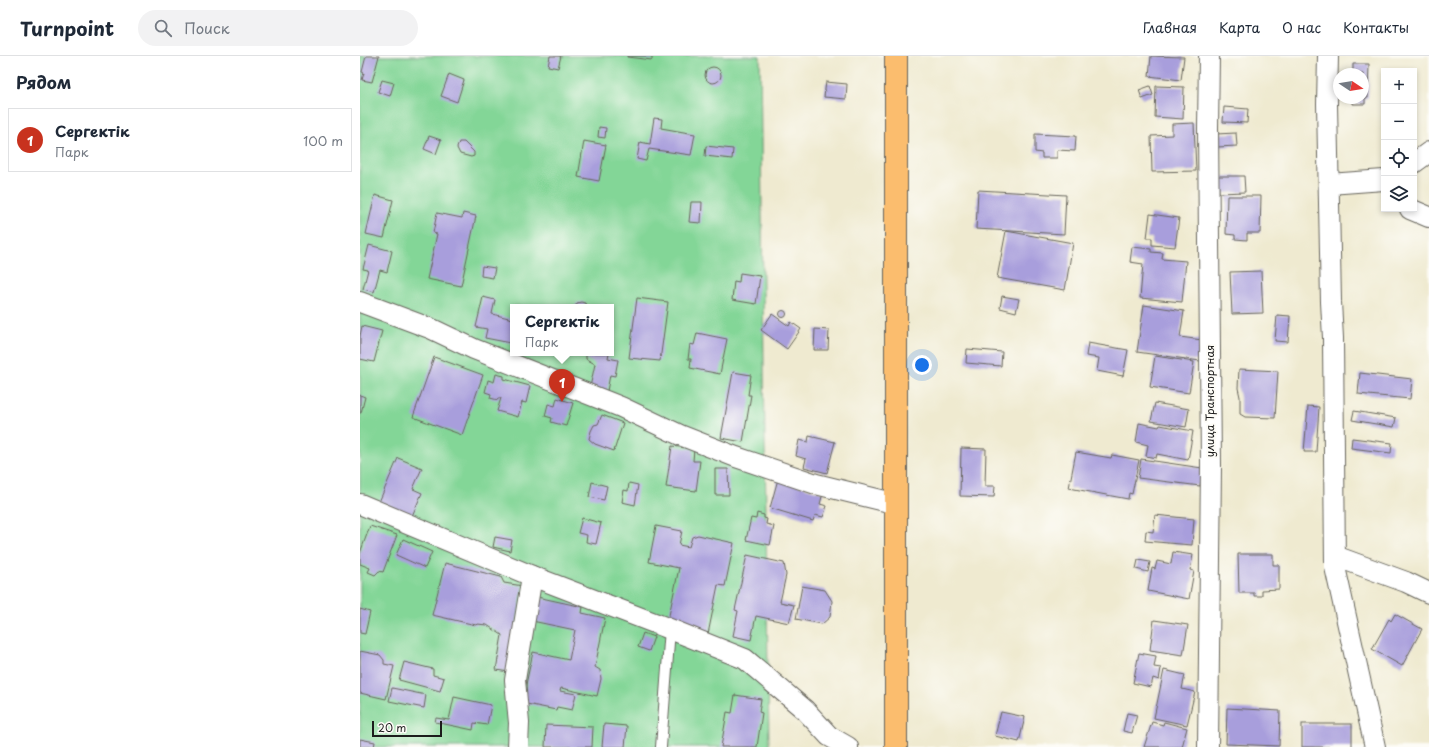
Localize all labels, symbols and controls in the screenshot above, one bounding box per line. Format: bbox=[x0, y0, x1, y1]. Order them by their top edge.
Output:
search box bbox=[138, 10, 418, 46]
text: Turnpoint bbox=[20, 14, 114, 42]
text: Поиск bbox=[184, 16, 230, 39]
icon: search bbox=[152, 17, 174, 39]
text: Главная bbox=[1143, 17, 1197, 38]
text: Карта bbox=[1219, 17, 1260, 38]
text: О нас bbox=[1282, 17, 1321, 38]
text: Контакты bbox=[1343, 17, 1409, 38]
north arrow bbox=[1333, 68, 1369, 104]
map controls bbox=[1381, 68, 1417, 212]
button: + bbox=[1381, 68, 1417, 104]
text: Рядом bbox=[16, 69, 71, 95]
button: − bbox=[1381, 104, 1417, 140]
text: Сергектік bbox=[55, 119, 130, 142]
text: 1 bbox=[27, 131, 33, 150]
text: 100 m bbox=[303, 131, 343, 150]
button: locate bbox=[1381, 140, 1417, 176]
text: Парк bbox=[55, 142, 89, 161]
button: layers bbox=[1381, 176, 1417, 212]
popup bbox=[510, 304, 614, 356]
text: Сергектік bbox=[525, 309, 599, 332]
text: Парк bbox=[525, 332, 558, 351]
street label: улица Транспортная bbox=[1201, 345, 1218, 457]
your location bbox=[912, 355, 932, 375]
pin: 1 bbox=[549, 369, 575, 402]
scale bar bbox=[372, 719, 442, 738]
text: 20 m bbox=[378, 719, 406, 736]

